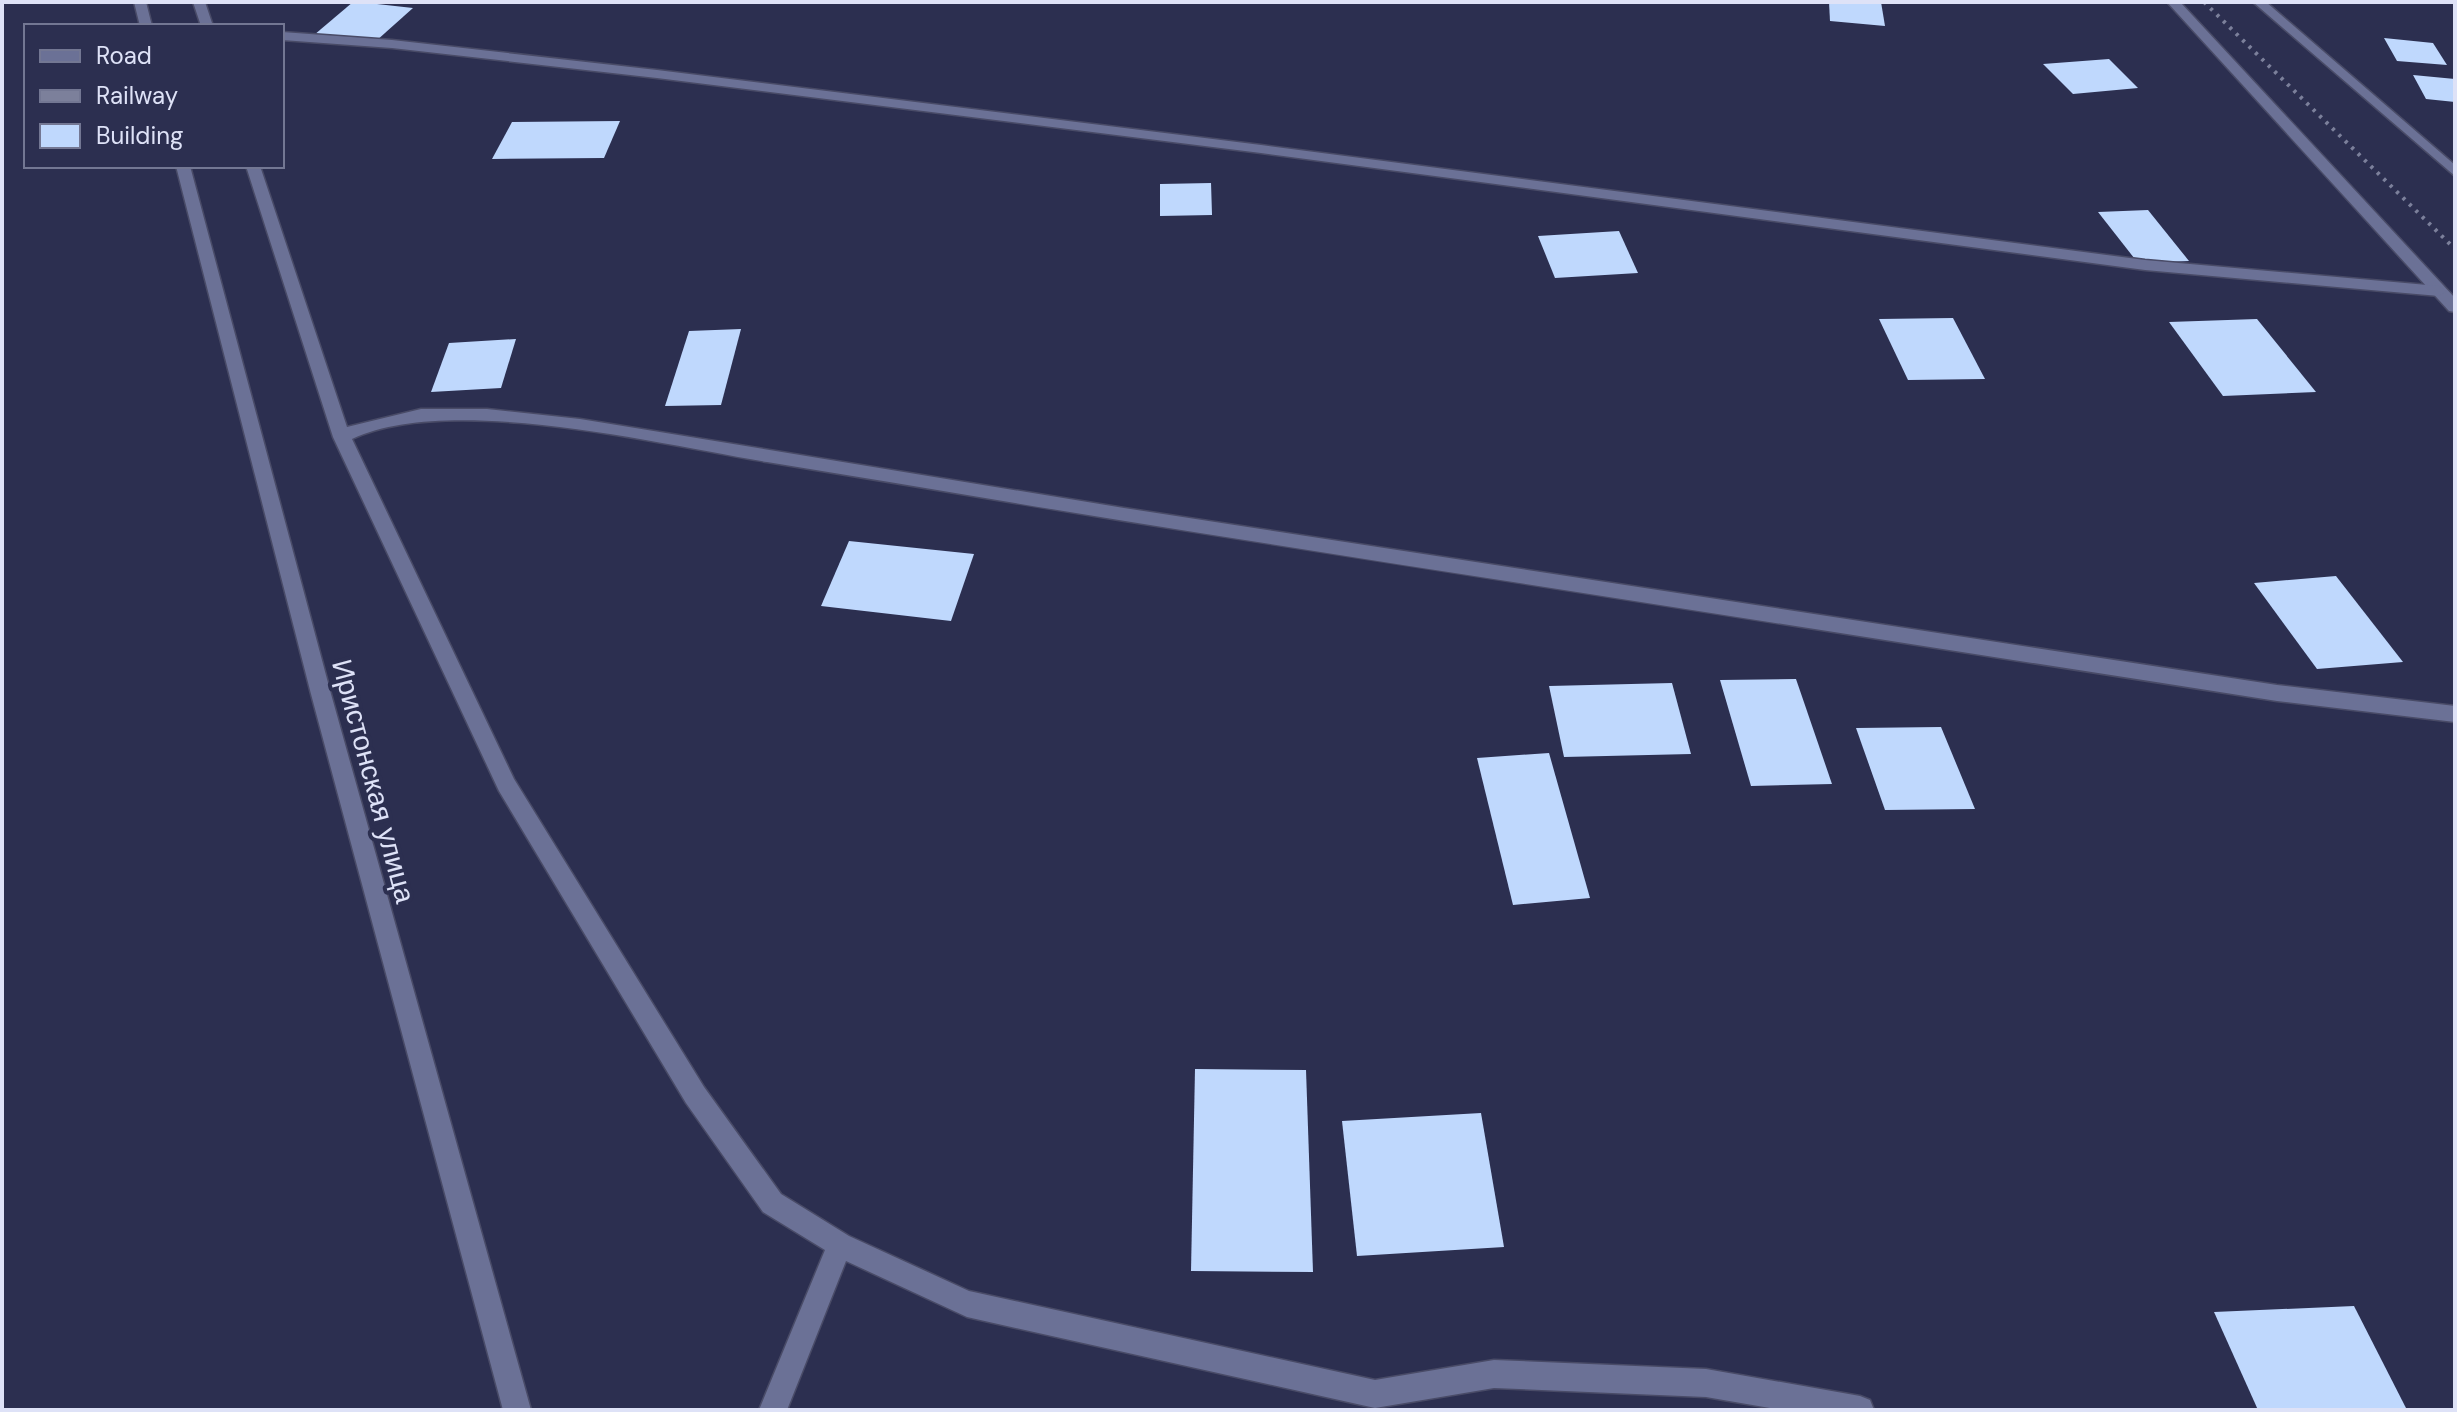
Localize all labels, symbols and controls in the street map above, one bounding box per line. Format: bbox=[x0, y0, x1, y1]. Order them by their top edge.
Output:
legend bbox=[24, 24, 284, 168]
text: Road bbox=[96, 40, 152, 71]
text: Railway bbox=[96, 80, 178, 111]
text: Building bbox=[96, 120, 183, 151]
street label: Иристонская улица bbox=[323, 655, 424, 908]

